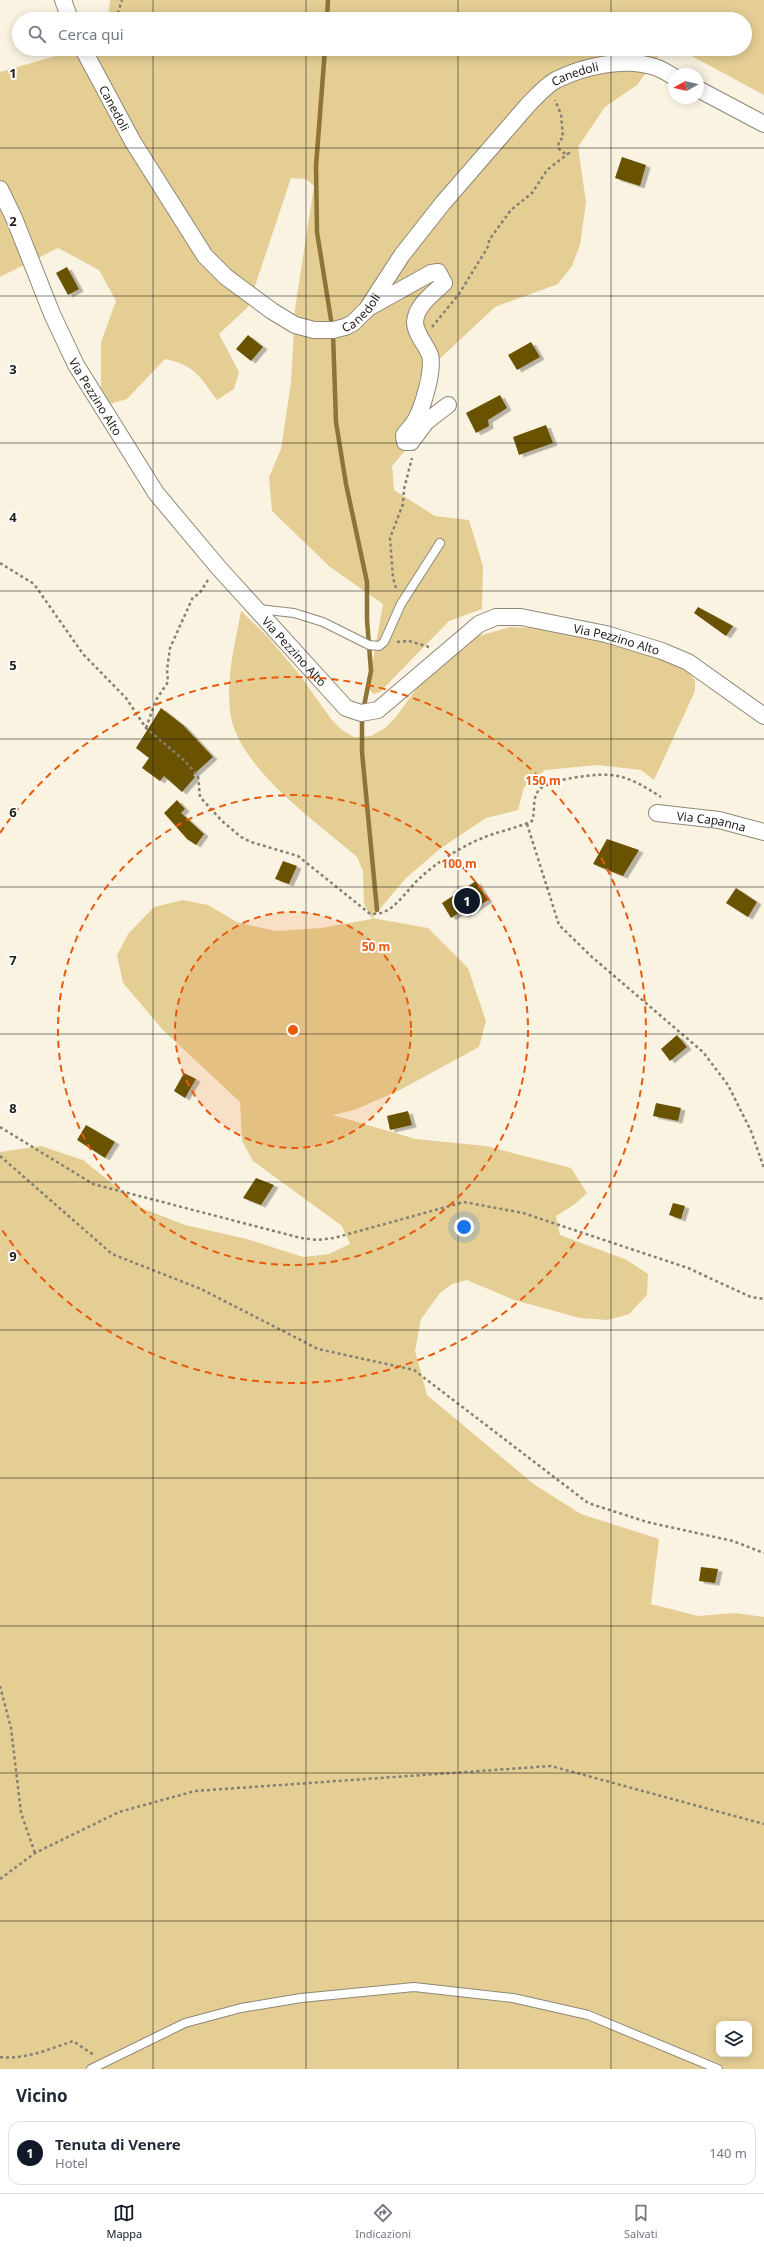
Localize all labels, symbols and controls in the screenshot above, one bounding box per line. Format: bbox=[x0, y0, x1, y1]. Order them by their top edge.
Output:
search box bbox=[12, 12, 752, 56]
icon: search bbox=[26, 23, 48, 45]
text: Cerca qui bbox=[58, 24, 124, 44]
street label: Canedoli bbox=[548, 57, 600, 90]
text: 1 bbox=[9, 64, 17, 82]
north arrow bbox=[668, 68, 704, 104]
street label: Canedoli bbox=[96, 82, 134, 134]
text: 2 bbox=[9, 212, 17, 230]
street label: Canedoli bbox=[339, 290, 384, 336]
street label: Via Pezzino Alto bbox=[65, 355, 126, 439]
text: 3 bbox=[9, 360, 17, 378]
text: 4 bbox=[9, 508, 17, 526]
street label: Via Pezzino Alto bbox=[258, 613, 331, 690]
street label: Via Pezzino Alto bbox=[572, 619, 662, 658]
text: 5 bbox=[9, 656, 17, 674]
text: 150 m bbox=[525, 772, 561, 789]
text: 6 bbox=[9, 803, 17, 821]
street label: Via Capanna bbox=[676, 807, 748, 835]
text: 100 m bbox=[441, 855, 477, 872]
pin: 1 bbox=[454, 886, 480, 916]
text: 50 m bbox=[362, 938, 390, 955]
text: 7 bbox=[9, 951, 17, 969]
centre of rings bbox=[286, 1023, 300, 1037]
text: 8 bbox=[9, 1099, 17, 1117]
your location bbox=[454, 1217, 474, 1237]
text: 9 bbox=[9, 1247, 17, 1265]
map controls bbox=[716, 2021, 752, 2057]
button: layers bbox=[716, 2021, 752, 2057]
text: Vicino bbox=[16, 2084, 68, 2107]
text: Tenuta di Venere bbox=[55, 2134, 181, 2154]
text: 1 bbox=[26, 2144, 34, 2162]
text: 140 m bbox=[709, 2144, 747, 2162]
text: Hotel bbox=[55, 2154, 88, 2172]
tab: Mappa bbox=[106, 2202, 142, 2241]
tab: Indicazioni bbox=[355, 2202, 411, 2241]
tab: Salvati bbox=[624, 2202, 658, 2241]

